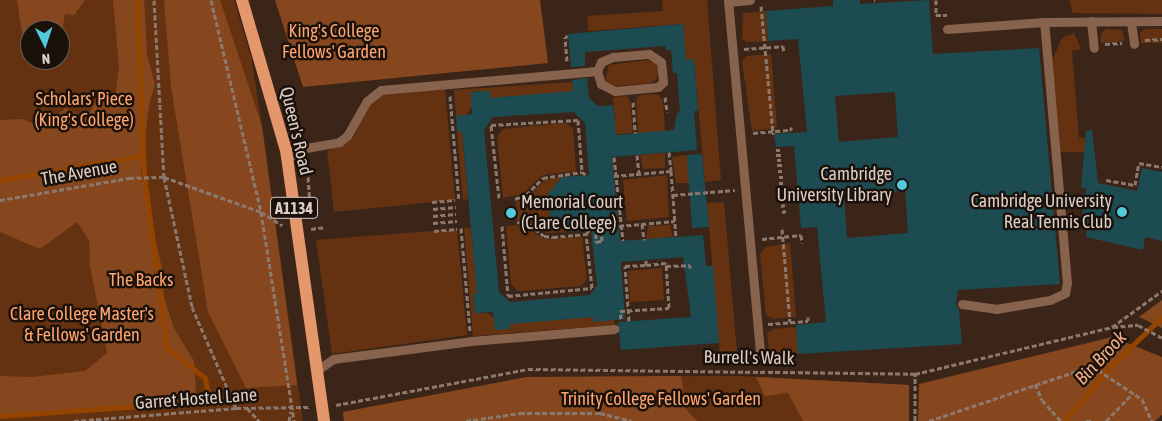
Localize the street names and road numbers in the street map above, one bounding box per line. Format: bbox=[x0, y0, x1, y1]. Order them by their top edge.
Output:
street label: Queen's Road bbox=[275, 85, 317, 177]
street label: The Avenue bbox=[39, 156, 119, 190]
road number: A1134 bbox=[269, 194, 319, 222]
street label: Burrell's Walk bbox=[703, 346, 795, 370]
street label: Garret Hostel Lane bbox=[134, 384, 258, 414]

